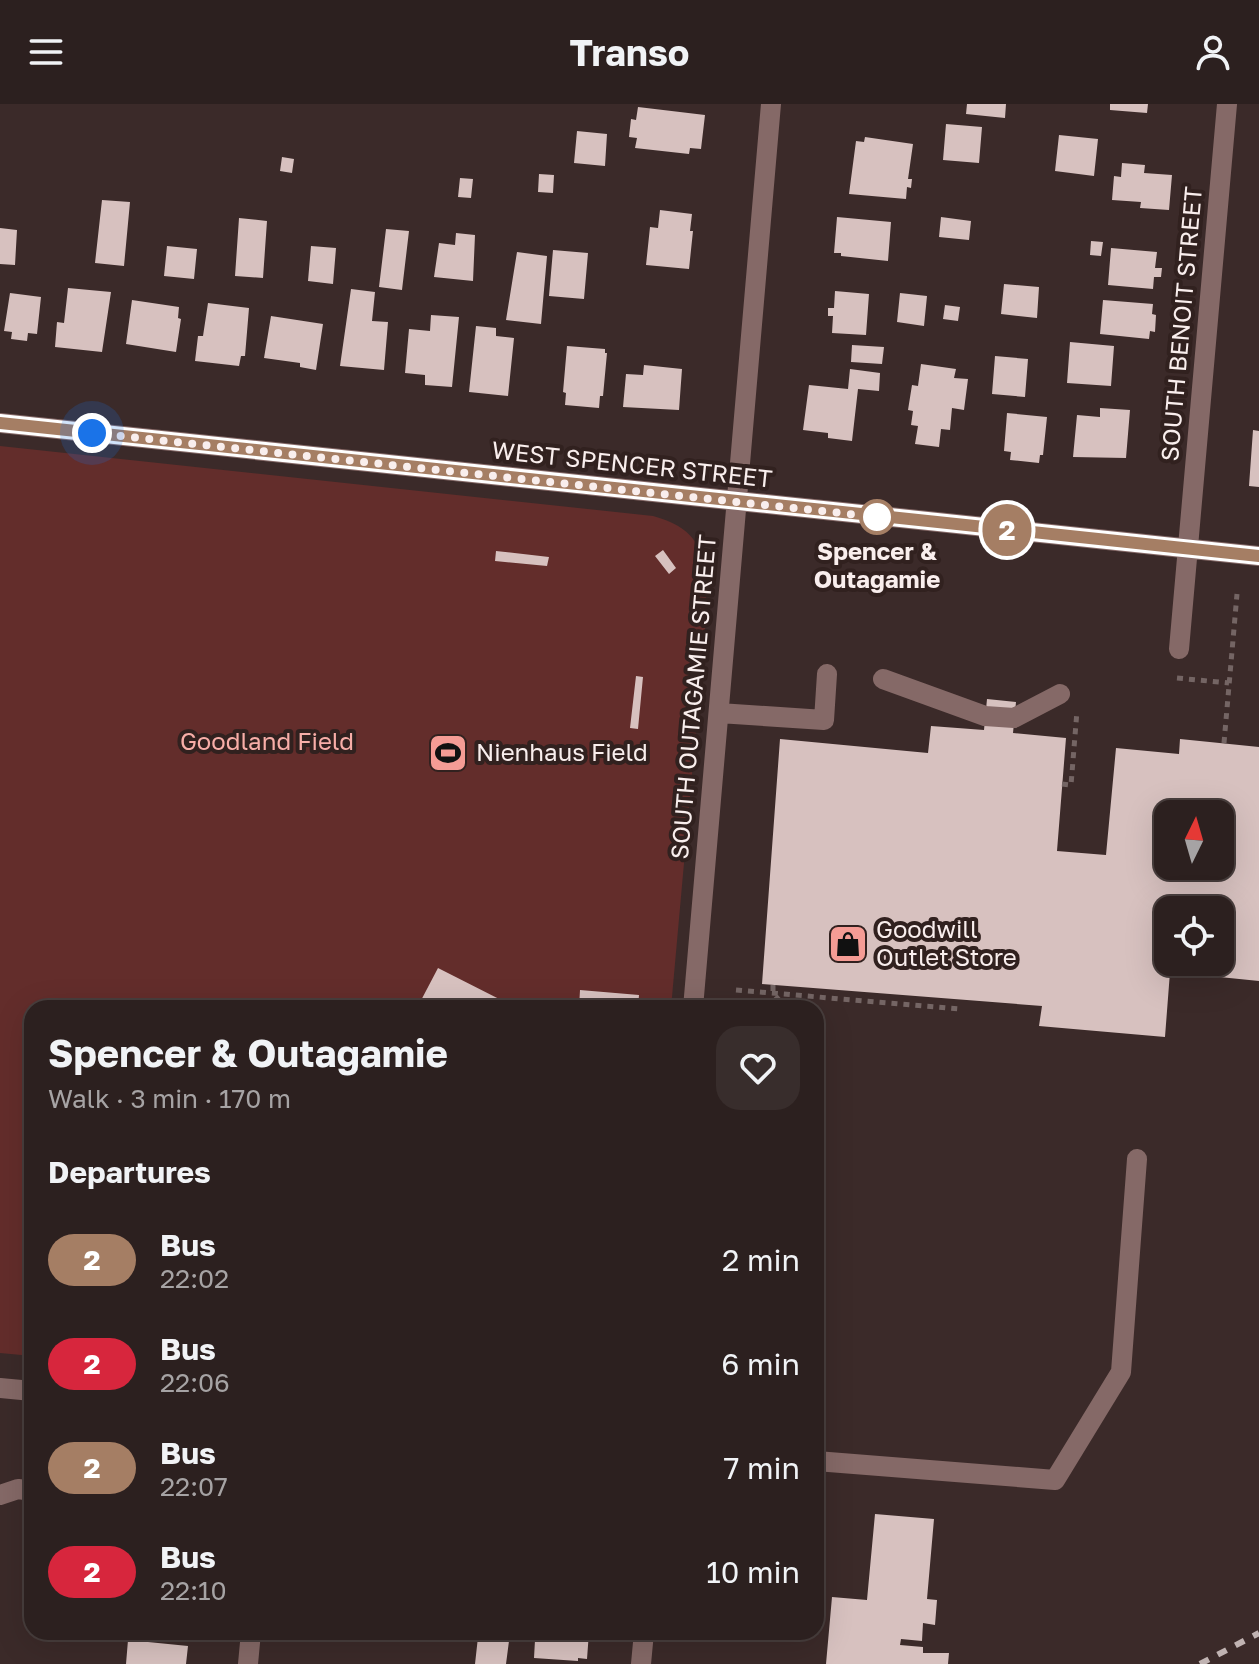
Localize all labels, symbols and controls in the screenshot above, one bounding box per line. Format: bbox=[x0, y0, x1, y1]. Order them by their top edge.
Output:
icon: menu bbox=[24, 30, 68, 74]
icon: person bbox=[1191, 30, 1235, 74]
text: Transo bbox=[570, 31, 689, 74]
street label: SOUTH BENOIT STREET bbox=[1154, 185, 1207, 462]
your location bbox=[72, 413, 112, 453]
street label: WEST SPENCER STREET bbox=[491, 434, 774, 493]
marker: Spencer & Outagamie bbox=[860, 500, 894, 534]
line badge: 2 bbox=[981, 504, 1033, 556]
text: 2 bbox=[998, 513, 1016, 546]
street label: SOUTH OUTAGAMIE STREET bbox=[664, 533, 721, 860]
place label: Spencer & Outagamie bbox=[814, 536, 940, 593]
park label: Goodland Field bbox=[180, 726, 354, 755]
sports icon: Nienhaus Field bbox=[427, 732, 469, 774]
place label: Nienhaus Field bbox=[476, 737, 648, 766]
north arrow bbox=[1154, 800, 1234, 880]
map controls bbox=[1154, 800, 1234, 976]
button: locate bbox=[1154, 896, 1234, 976]
place label: Goodwill Outlet Store bbox=[876, 914, 1017, 971]
shop icon: Goodwill Outlet Store bbox=[827, 923, 869, 965]
button: heart bbox=[716, 1026, 800, 1110]
text: Spencer & Outagamie bbox=[48, 1030, 448, 1075]
text: Walk · 3 min · 170 m bbox=[48, 1083, 291, 1114]
text: Departures bbox=[48, 1154, 211, 1190]
text: Bus bbox=[160, 1227, 216, 1263]
text: 2 min bbox=[722, 1242, 800, 1278]
text: 2 bbox=[83, 1243, 101, 1276]
text: 22:02 bbox=[160, 1263, 229, 1294]
text: Bus bbox=[160, 1331, 216, 1367]
text: 6 min bbox=[721, 1346, 800, 1382]
text: 2 bbox=[83, 1347, 101, 1380]
text: 22:06 bbox=[160, 1367, 230, 1398]
text: Bus bbox=[160, 1435, 216, 1471]
text: 7 min bbox=[724, 1450, 800, 1486]
text: 2 bbox=[83, 1451, 101, 1484]
text: 22:07 bbox=[160, 1471, 228, 1502]
text: Bus bbox=[160, 1539, 216, 1575]
text: 10 min bbox=[706, 1554, 800, 1590]
text: 2 bbox=[83, 1555, 101, 1588]
text: 22:10 bbox=[160, 1575, 227, 1606]

